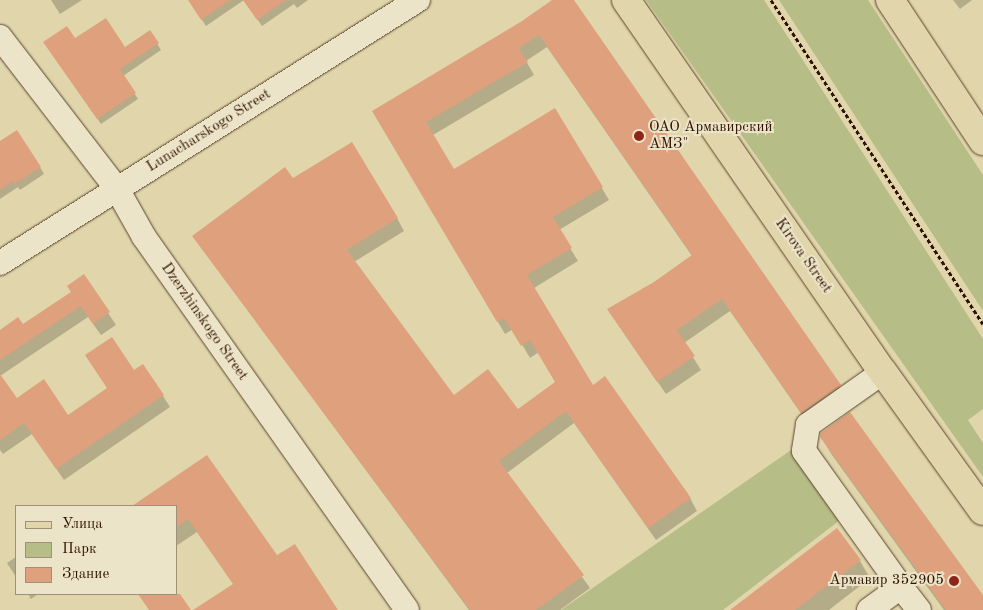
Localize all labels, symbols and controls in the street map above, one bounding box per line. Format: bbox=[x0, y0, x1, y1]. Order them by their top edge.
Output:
street label: Lunacharskogo Street bbox=[144, 85, 274, 177]
place label: ОАО Армавирский АМЗ" bbox=[649, 118, 773, 153]
marker: ОАО Армавирский АМЗ" bbox=[633, 130, 645, 142]
street label: Kirova Street bbox=[771, 215, 835, 297]
street label: Dzerzhinskogo Street bbox=[157, 260, 251, 384]
legend bbox=[15, 505, 178, 595]
text: Улица bbox=[62, 517, 103, 532]
text: Парк bbox=[62, 542, 97, 557]
text: Здание bbox=[62, 567, 109, 582]
place label: Армавир 352905 bbox=[829, 572, 944, 590]
marker: Армавир 352905 bbox=[948, 575, 960, 587]

